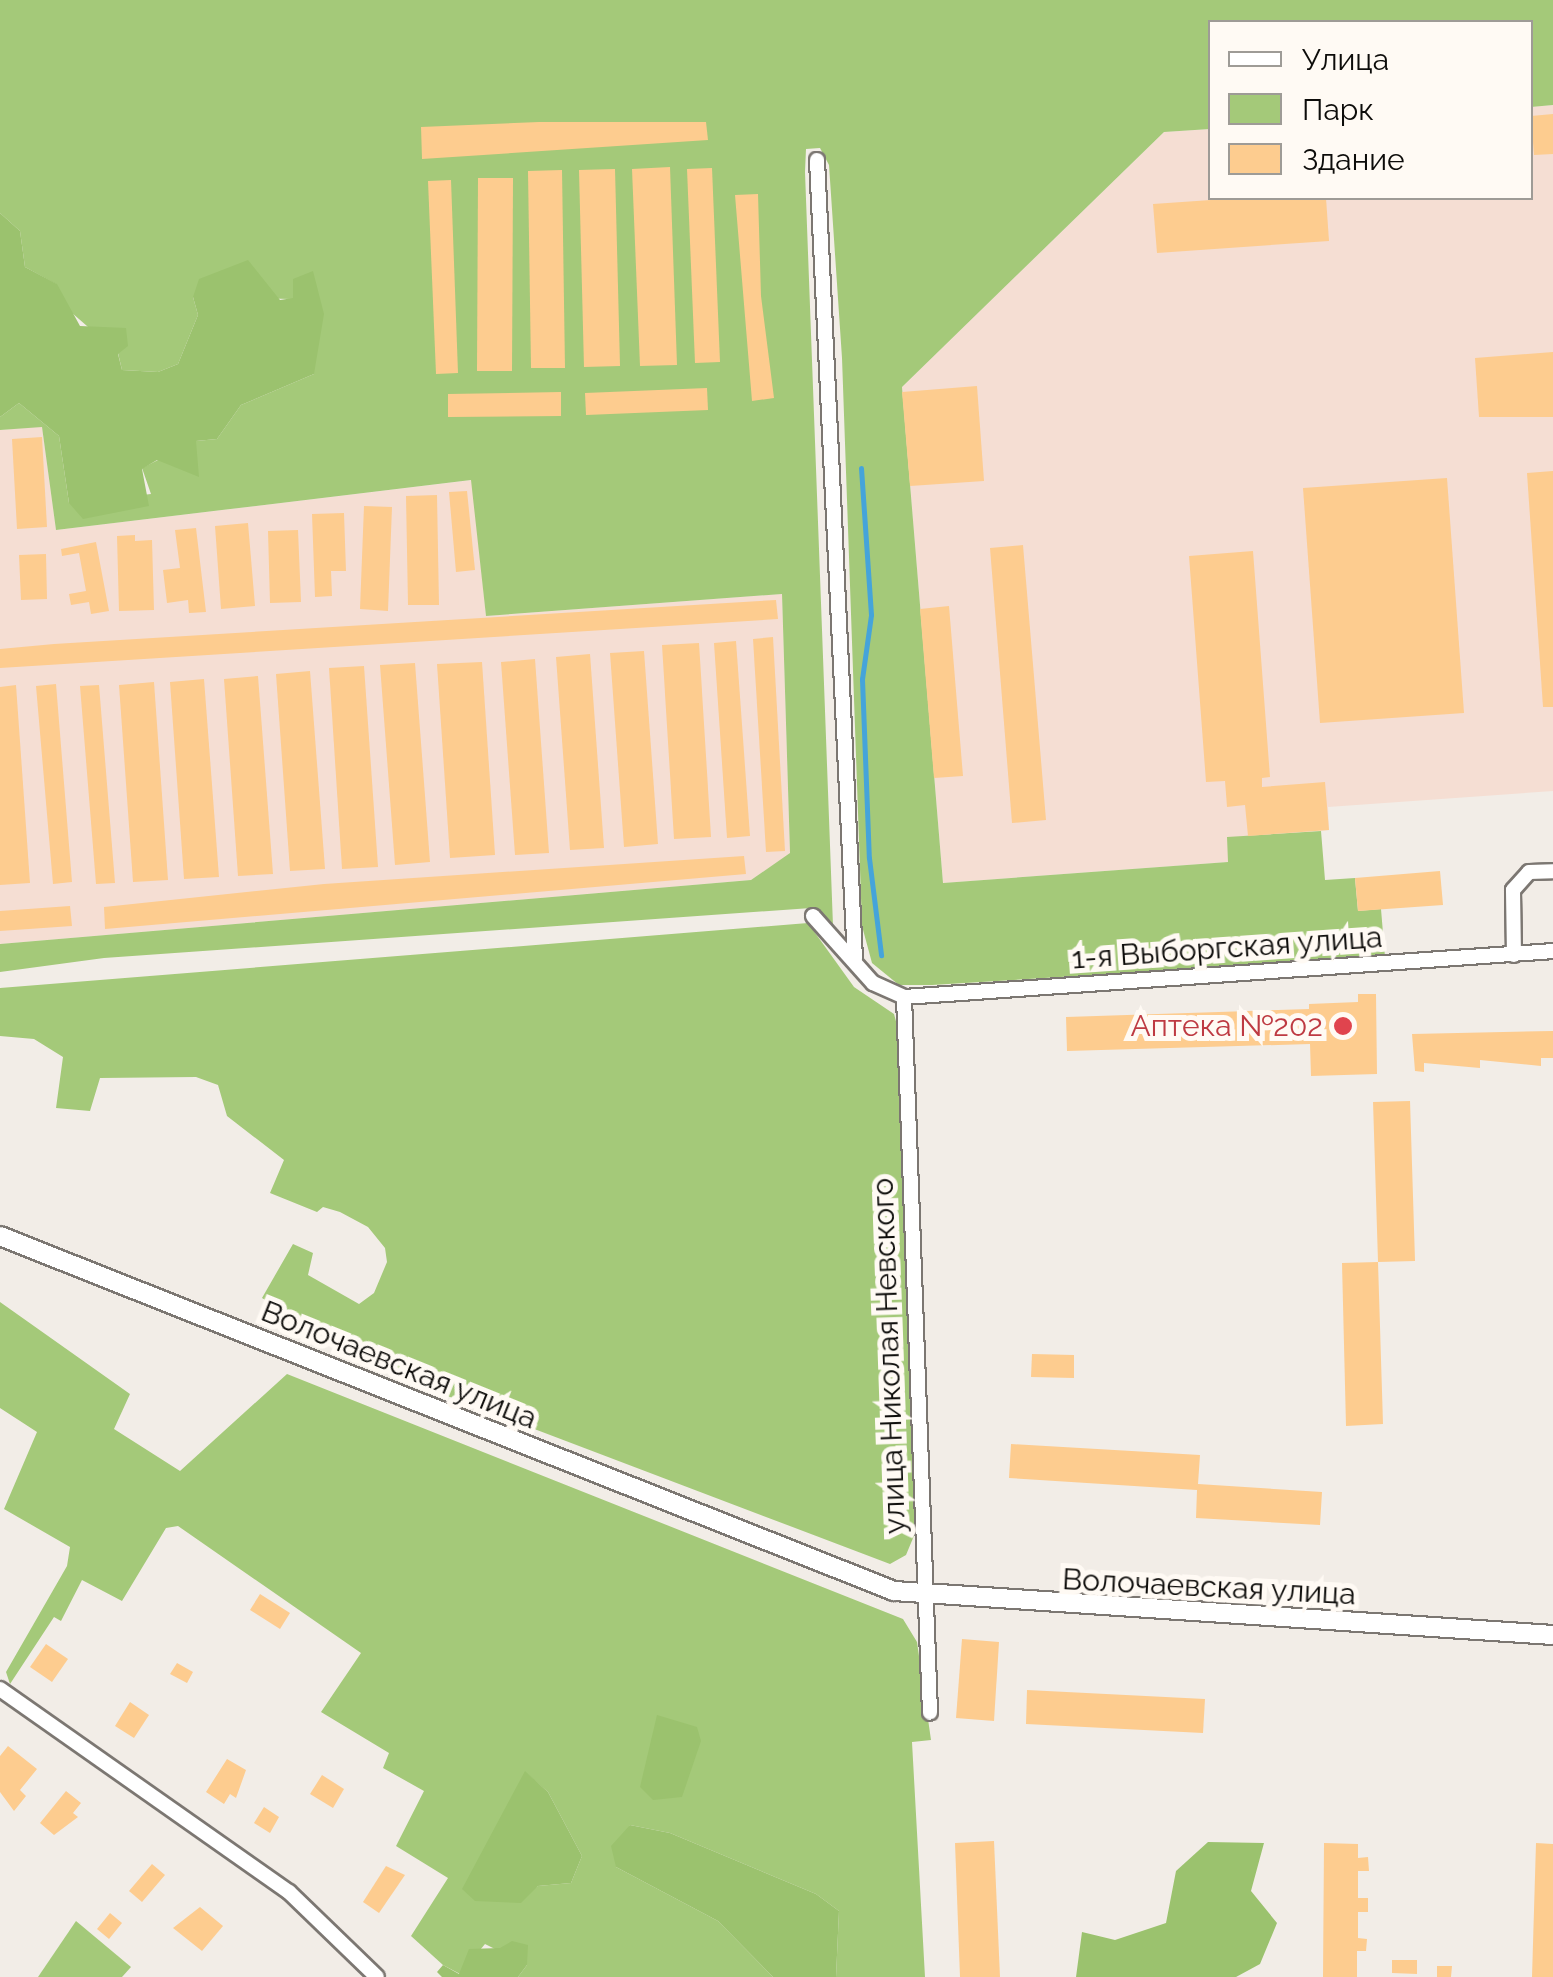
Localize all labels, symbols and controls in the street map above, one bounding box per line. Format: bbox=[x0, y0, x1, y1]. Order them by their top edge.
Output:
legend bbox=[1208, 20, 1533, 200]
text: Улица bbox=[1302, 42, 1389, 77]
text: Парк bbox=[1302, 92, 1374, 127]
text: Здание bbox=[1302, 142, 1405, 177]
street label: 1-я Выборгская улица bbox=[1070, 919, 1384, 977]
place label: Аптека №202 bbox=[1130, 1008, 1323, 1044]
marker: Аптека №202 bbox=[1332, 1015, 1354, 1037]
street label: улица Николая Невского bbox=[865, 1177, 913, 1535]
street label: Волочаевская улица bbox=[256, 1293, 542, 1437]
street label: Волочаевская улица bbox=[1061, 1561, 1357, 1613]

